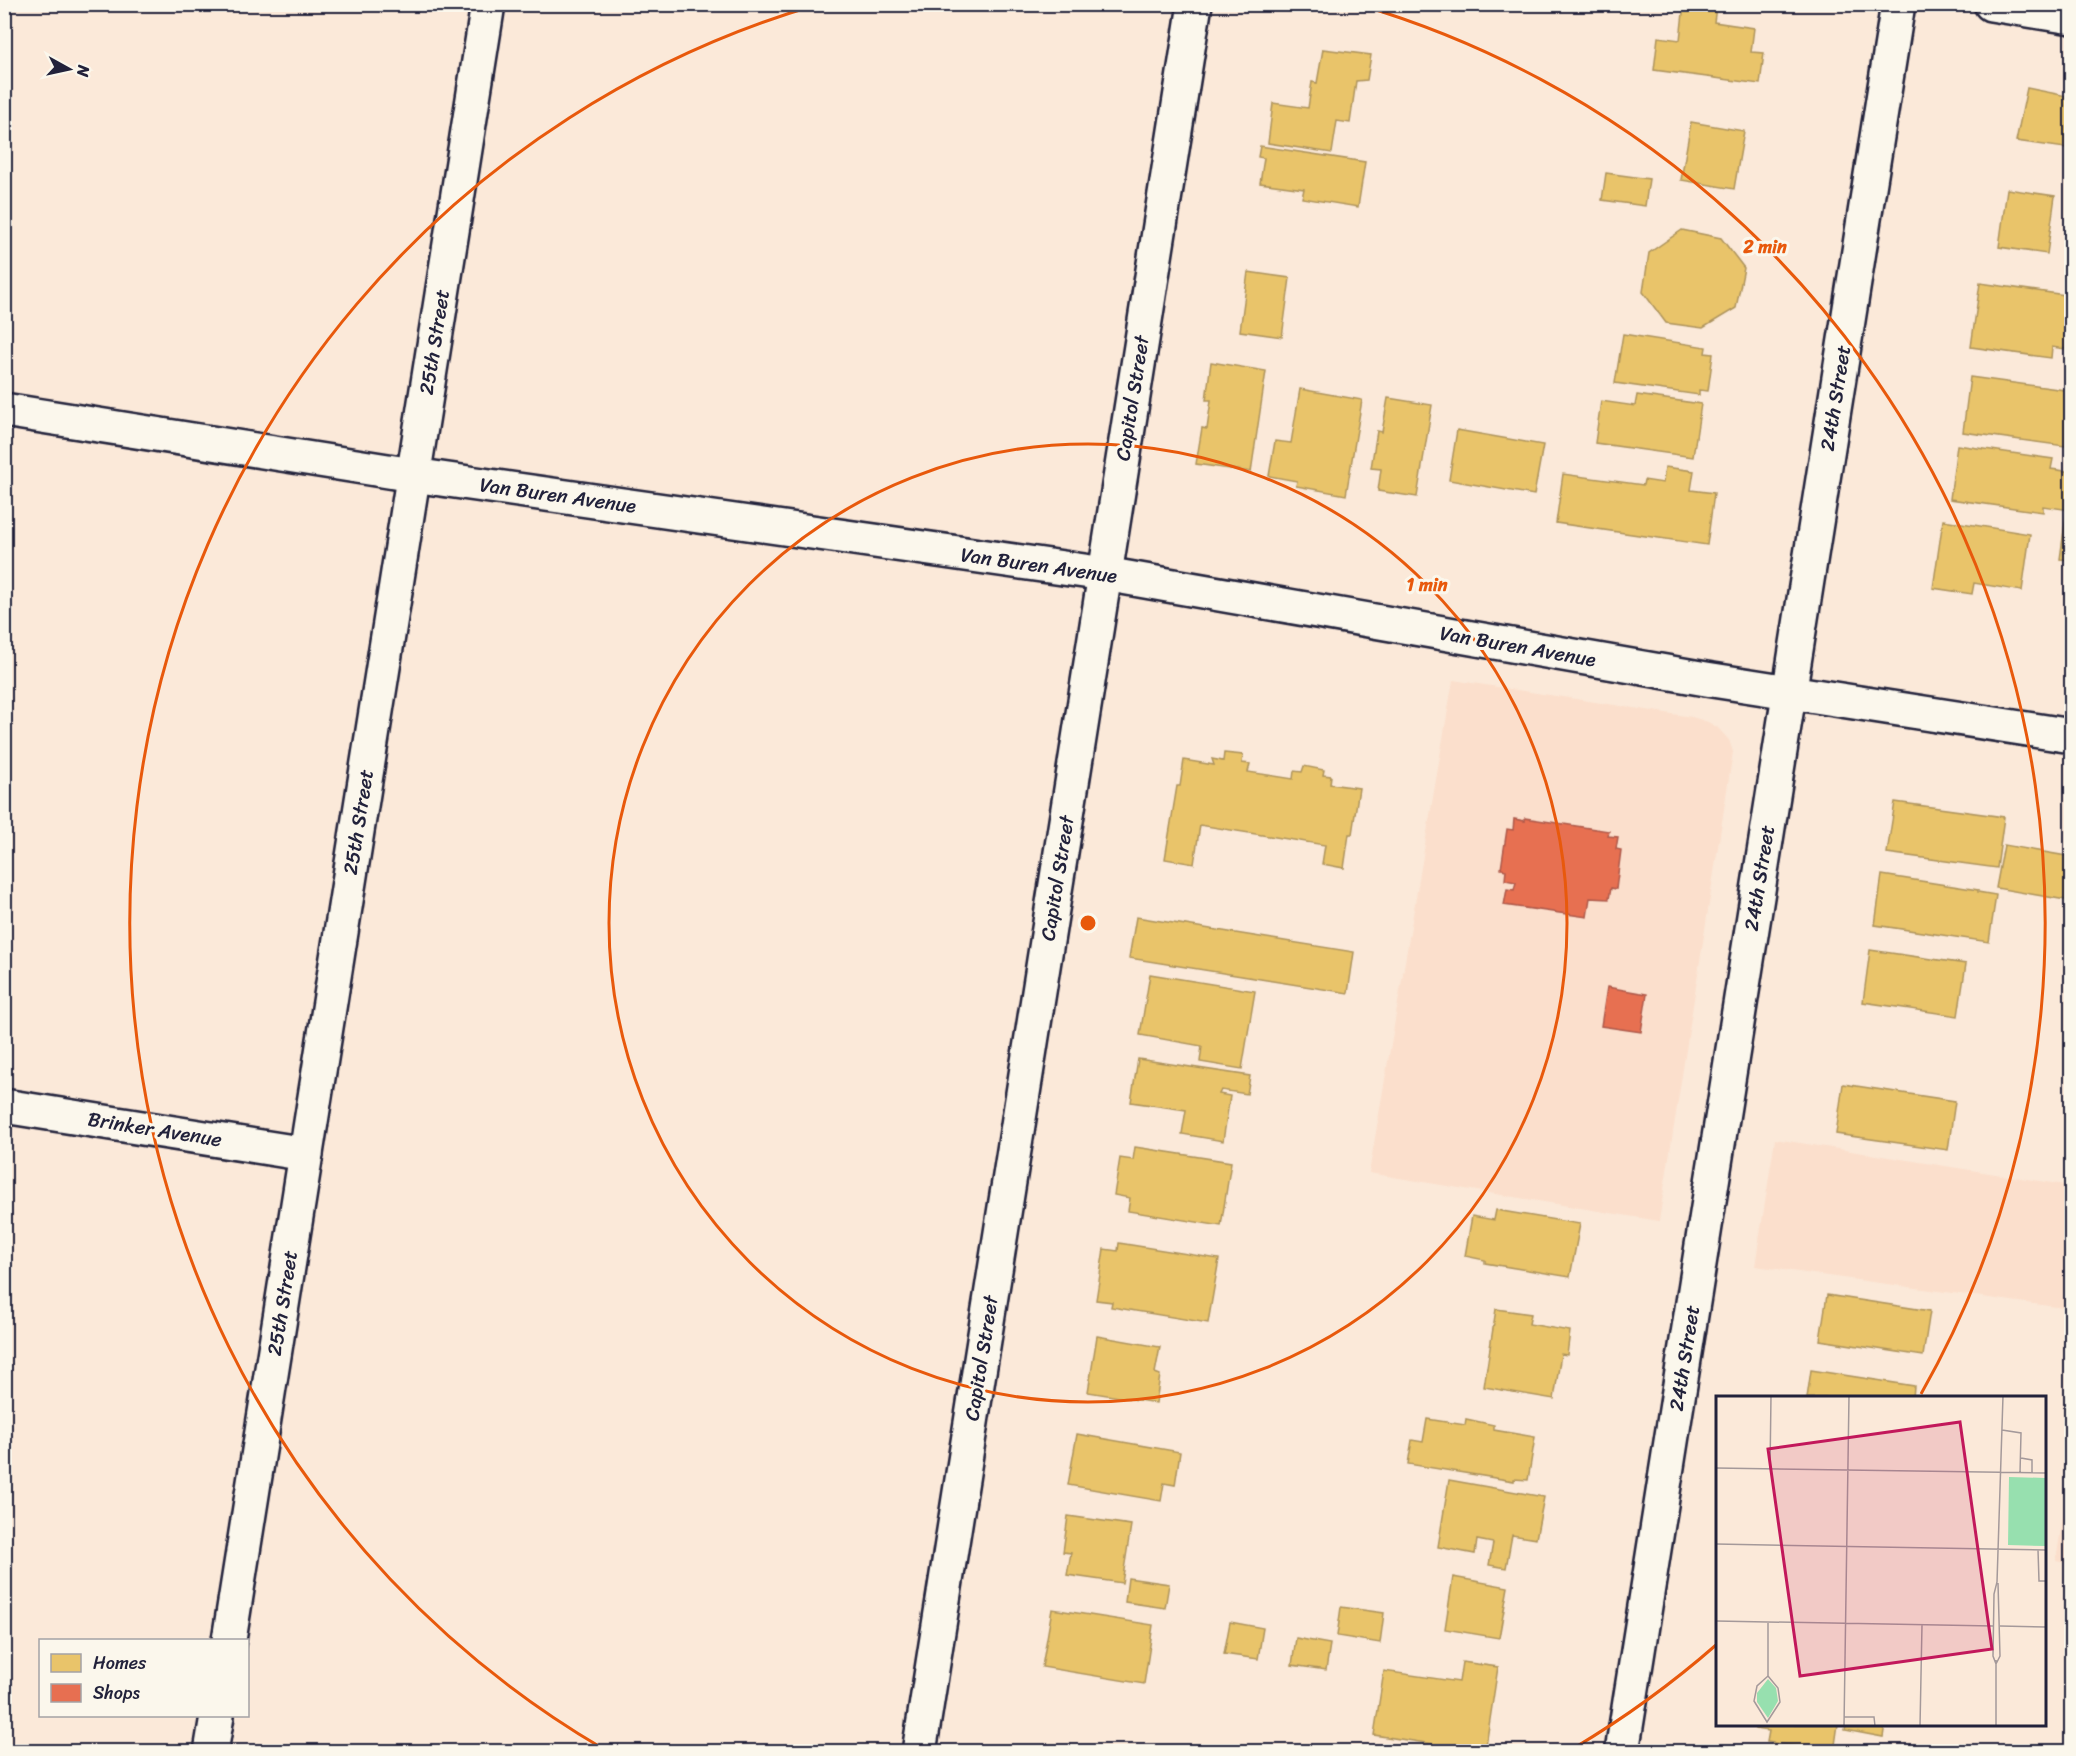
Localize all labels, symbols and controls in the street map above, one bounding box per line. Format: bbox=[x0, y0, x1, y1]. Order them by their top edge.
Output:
north arrow bbox=[39, 39, 99, 99]
text: N bbox=[68, 63, 99, 79]
text: 2 min bbox=[1742, 231, 1787, 263]
street label: 25th Street bbox=[409, 287, 460, 397]
street label: Capitol Street bbox=[1105, 332, 1160, 463]
street label: 24th Street bbox=[1810, 342, 1861, 453]
street label: Van Buren Avenue bbox=[477, 467, 639, 524]
street label: Van Buren Avenue bbox=[958, 537, 1120, 594]
text: 1 min bbox=[1407, 569, 1448, 601]
street label: Van Buren Avenue bbox=[1437, 616, 1599, 677]
street label: 25th Street bbox=[333, 767, 384, 877]
street label: Capitol Street bbox=[1030, 812, 1085, 943]
street label: 24th Street bbox=[1734, 822, 1785, 933]
centre of rings bbox=[1078, 913, 1098, 933]
street label: Brinker Avenue bbox=[85, 1102, 224, 1157]
street label: 25th Street bbox=[257, 1248, 308, 1358]
street label: Capitol Street bbox=[954, 1292, 1009, 1423]
street label: 24th Street bbox=[1659, 1302, 1710, 1413]
inset map bbox=[1716, 1396, 2046, 1726]
legend bbox=[39, 1639, 249, 1717]
text: Homes bbox=[93, 1647, 147, 1679]
text: Shops bbox=[93, 1677, 140, 1709]

